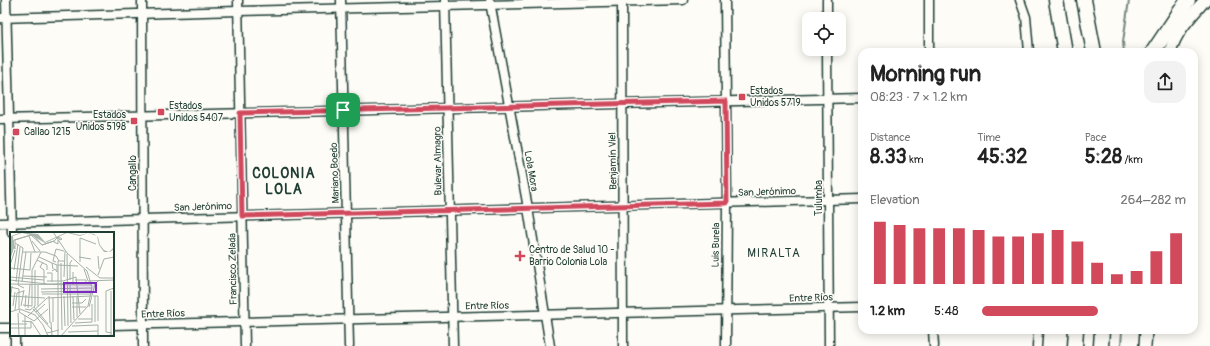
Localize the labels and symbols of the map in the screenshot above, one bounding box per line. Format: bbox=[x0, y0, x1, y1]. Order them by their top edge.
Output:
place label: Estados Unidos 5719 bbox=[750, 85, 801, 109]
marker: Estados Unidos 5719 bbox=[737, 92, 747, 102]
pin bbox=[326, 93, 360, 127]
place label: Estados Unidos 5407 bbox=[169, 100, 224, 124]
marker: Estados Unidos 5407 bbox=[156, 107, 166, 117]
place label: Estados Unidos 5198 bbox=[76, 109, 127, 133]
marker: Estados Unidos 5198 bbox=[129, 116, 139, 126]
place label: Callao 1215 bbox=[24, 126, 71, 138]
street label: Bulevar Almagro bbox=[431, 126, 445, 196]
marker: Callao 1215 bbox=[11, 127, 21, 137]
street label: Benjamín Viel bbox=[606, 132, 620, 190]
street label: Mariano Boedo bbox=[328, 142, 342, 204]
street label: Lola Mora bbox=[522, 150, 541, 193]
street label: Cangallo bbox=[127, 154, 139, 191]
district label: COLONIA LOLA bbox=[252, 165, 316, 198]
street label: Tulumba bbox=[813, 180, 825, 216]
street label: San Jerónimo bbox=[738, 185, 797, 199]
street label: San Jerónimo bbox=[174, 200, 233, 214]
street label: Luis Burela bbox=[710, 222, 722, 268]
inset map bbox=[10, 232, 114, 336]
street label: Francisco Zelada bbox=[226, 233, 240, 305]
place label: Centro de Salud 10 - Barrio Colonia Lola bbox=[529, 244, 615, 268]
district label: MIRALTA bbox=[747, 246, 801, 261]
marker: Centro de Salud 10 - Barrio Colonia Lola bbox=[514, 250, 526, 262]
street label: Entre Ríos bbox=[789, 291, 834, 305]
street label: Entre Ríos bbox=[465, 300, 509, 312]
street label: Entre Ríos bbox=[141, 307, 186, 321]

